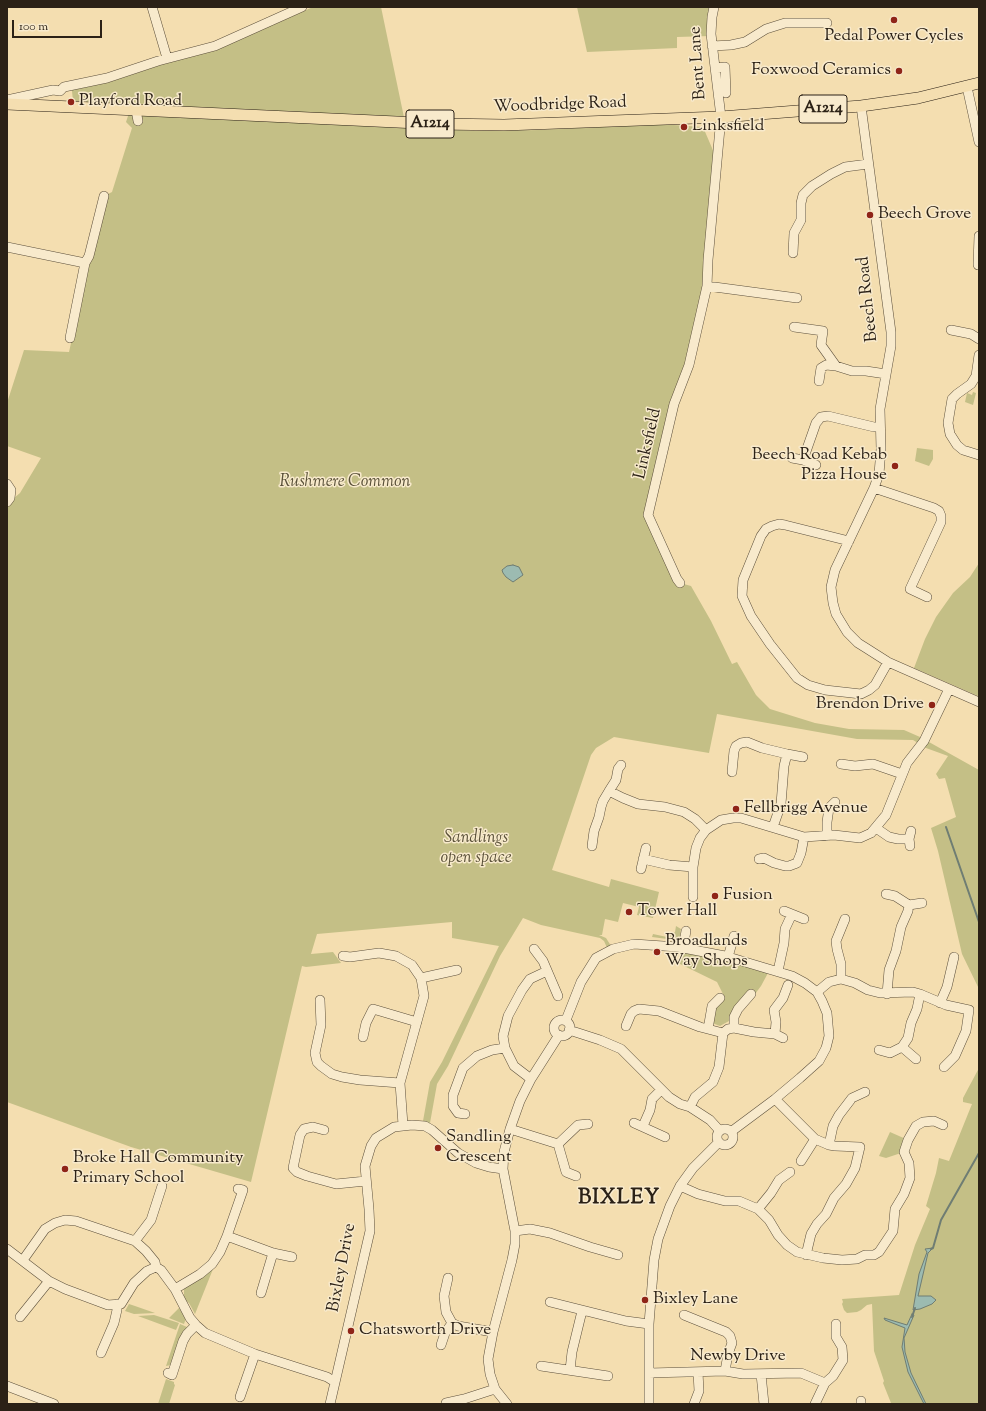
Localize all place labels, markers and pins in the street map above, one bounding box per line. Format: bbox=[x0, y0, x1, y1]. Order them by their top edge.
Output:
marker: Pedal Power Cycles bbox=[889, 15, 899, 25]
place label: Pedal Power Cycles bbox=[825, 27, 963, 47]
place label: Foxwood Ceramics bbox=[751, 61, 891, 81]
marker: Foxwood Ceramics bbox=[894, 66, 904, 76]
place label: Playford Road bbox=[79, 92, 182, 112]
marker: Playford Road bbox=[66, 97, 76, 107]
place label: Linksfield bbox=[692, 117, 764, 137]
marker: Linksfield bbox=[679, 122, 689, 132]
place label: Beech Grove bbox=[878, 205, 971, 225]
marker: Beech Grove bbox=[865, 210, 875, 220]
place label: Beech Road Kebab Pizza House bbox=[752, 446, 887, 486]
marker: Beech Road Kebab Pizza House bbox=[890, 461, 900, 471]
place label: Brendon Drive bbox=[816, 695, 924, 715]
marker: Brendon Drive bbox=[927, 700, 937, 710]
place label: Fellbrigg Avenue bbox=[744, 799, 868, 819]
marker: Fellbrigg Avenue bbox=[731, 804, 741, 814]
place label: Fusion bbox=[723, 886, 773, 906]
marker: Fusion bbox=[710, 891, 720, 901]
place label: Tower Hall bbox=[637, 902, 717, 922]
marker: Tower Hall bbox=[624, 907, 634, 917]
place label: Broadlands Way Shops bbox=[665, 932, 748, 972]
marker: Broadlands Way Shops bbox=[652, 947, 662, 957]
place label: Sandling Crescent bbox=[446, 1128, 512, 1168]
marker: Sandling Crescent bbox=[433, 1143, 443, 1153]
place label: Broke Hall Community Primary School bbox=[73, 1149, 244, 1189]
marker: Broke Hall Community Primary School bbox=[60, 1164, 70, 1174]
place label: Bixley Lane bbox=[653, 1290, 738, 1310]
marker: Bixley Lane bbox=[640, 1295, 650, 1305]
place label: Chatsworth Drive bbox=[359, 1321, 491, 1341]
marker: Chatsworth Drive bbox=[346, 1326, 356, 1336]

